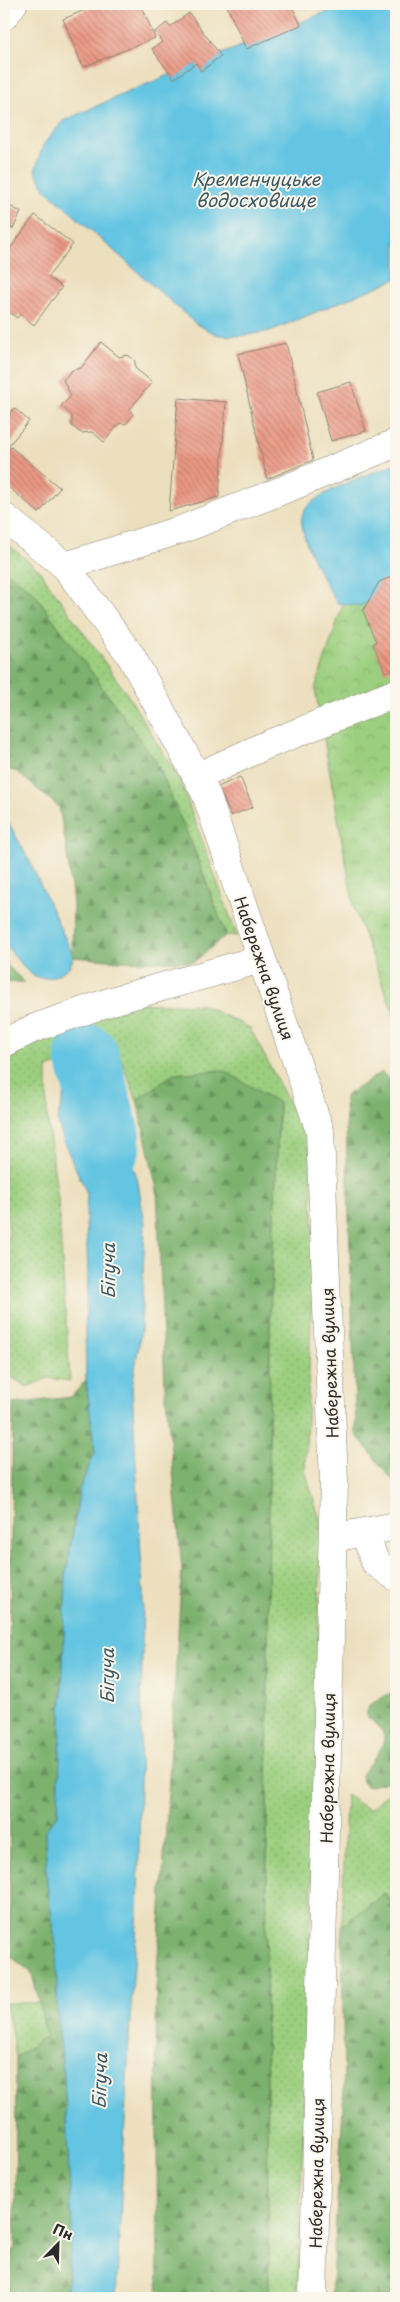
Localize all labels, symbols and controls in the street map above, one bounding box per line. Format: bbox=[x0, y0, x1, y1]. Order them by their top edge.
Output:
water label: Кременчуцьке водосховище bbox=[192, 165, 321, 213]
street label: Набережна вулиця bbox=[229, 893, 301, 1043]
water label: Бігуча bbox=[94, 1242, 121, 1299]
street label: Набережна вулиця bbox=[314, 1287, 344, 1439]
water label: Бігуча bbox=[93, 1647, 120, 1704]
street label: Набережна вулиця bbox=[314, 1692, 340, 1844]
water label: Бігуча bbox=[85, 2052, 113, 2109]
street label: Набережна вулиця bbox=[303, 2097, 329, 2249]
text: Пн bbox=[50, 2218, 77, 2245]
north arrow bbox=[32, 2220, 82, 2270]

